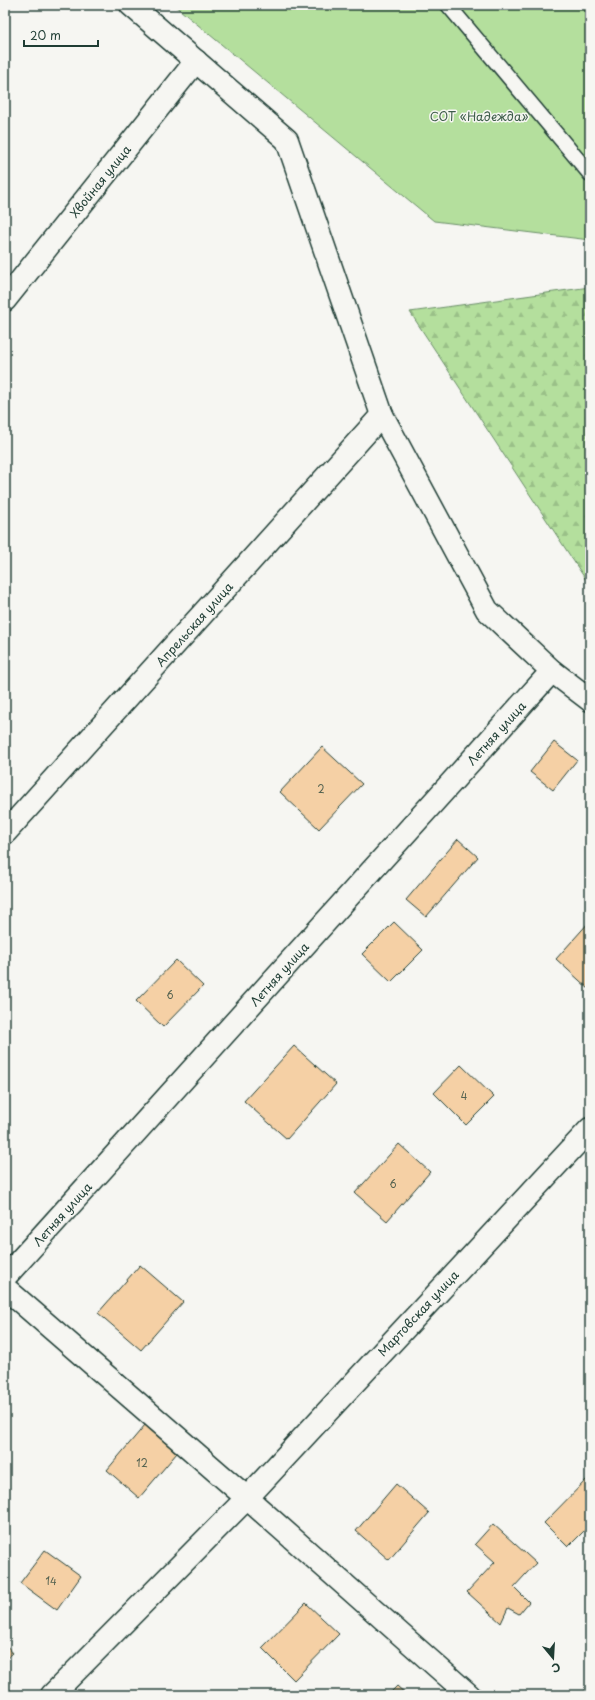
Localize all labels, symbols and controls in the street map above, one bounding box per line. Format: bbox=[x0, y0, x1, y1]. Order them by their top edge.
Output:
scale bar bbox=[24, 22, 98, 48]
text: 20 m bbox=[30, 26, 61, 44]
park label: СОТ «Надежда» bbox=[430, 107, 528, 125]
street label: Хвойная улица bbox=[65, 140, 135, 221]
street label: Апрельская улица bbox=[151, 577, 237, 670]
street label: Летняя улица bbox=[462, 697, 530, 769]
house number: 2 bbox=[317, 781, 325, 796]
street label: Летняя улица bbox=[245, 938, 313, 1010]
house number: 6 bbox=[166, 987, 174, 1002]
house number: 4 bbox=[461, 1088, 468, 1103]
house number: 6 bbox=[389, 1176, 397, 1191]
street label: Летняя улица bbox=[28, 1178, 96, 1250]
street label: Мартовская улица bbox=[373, 1266, 463, 1360]
house number: 12 bbox=[136, 1455, 148, 1470]
house number: 14 bbox=[45, 1573, 57, 1588]
north arrow bbox=[533, 1638, 573, 1678]
text: С bbox=[550, 1659, 563, 1677]

